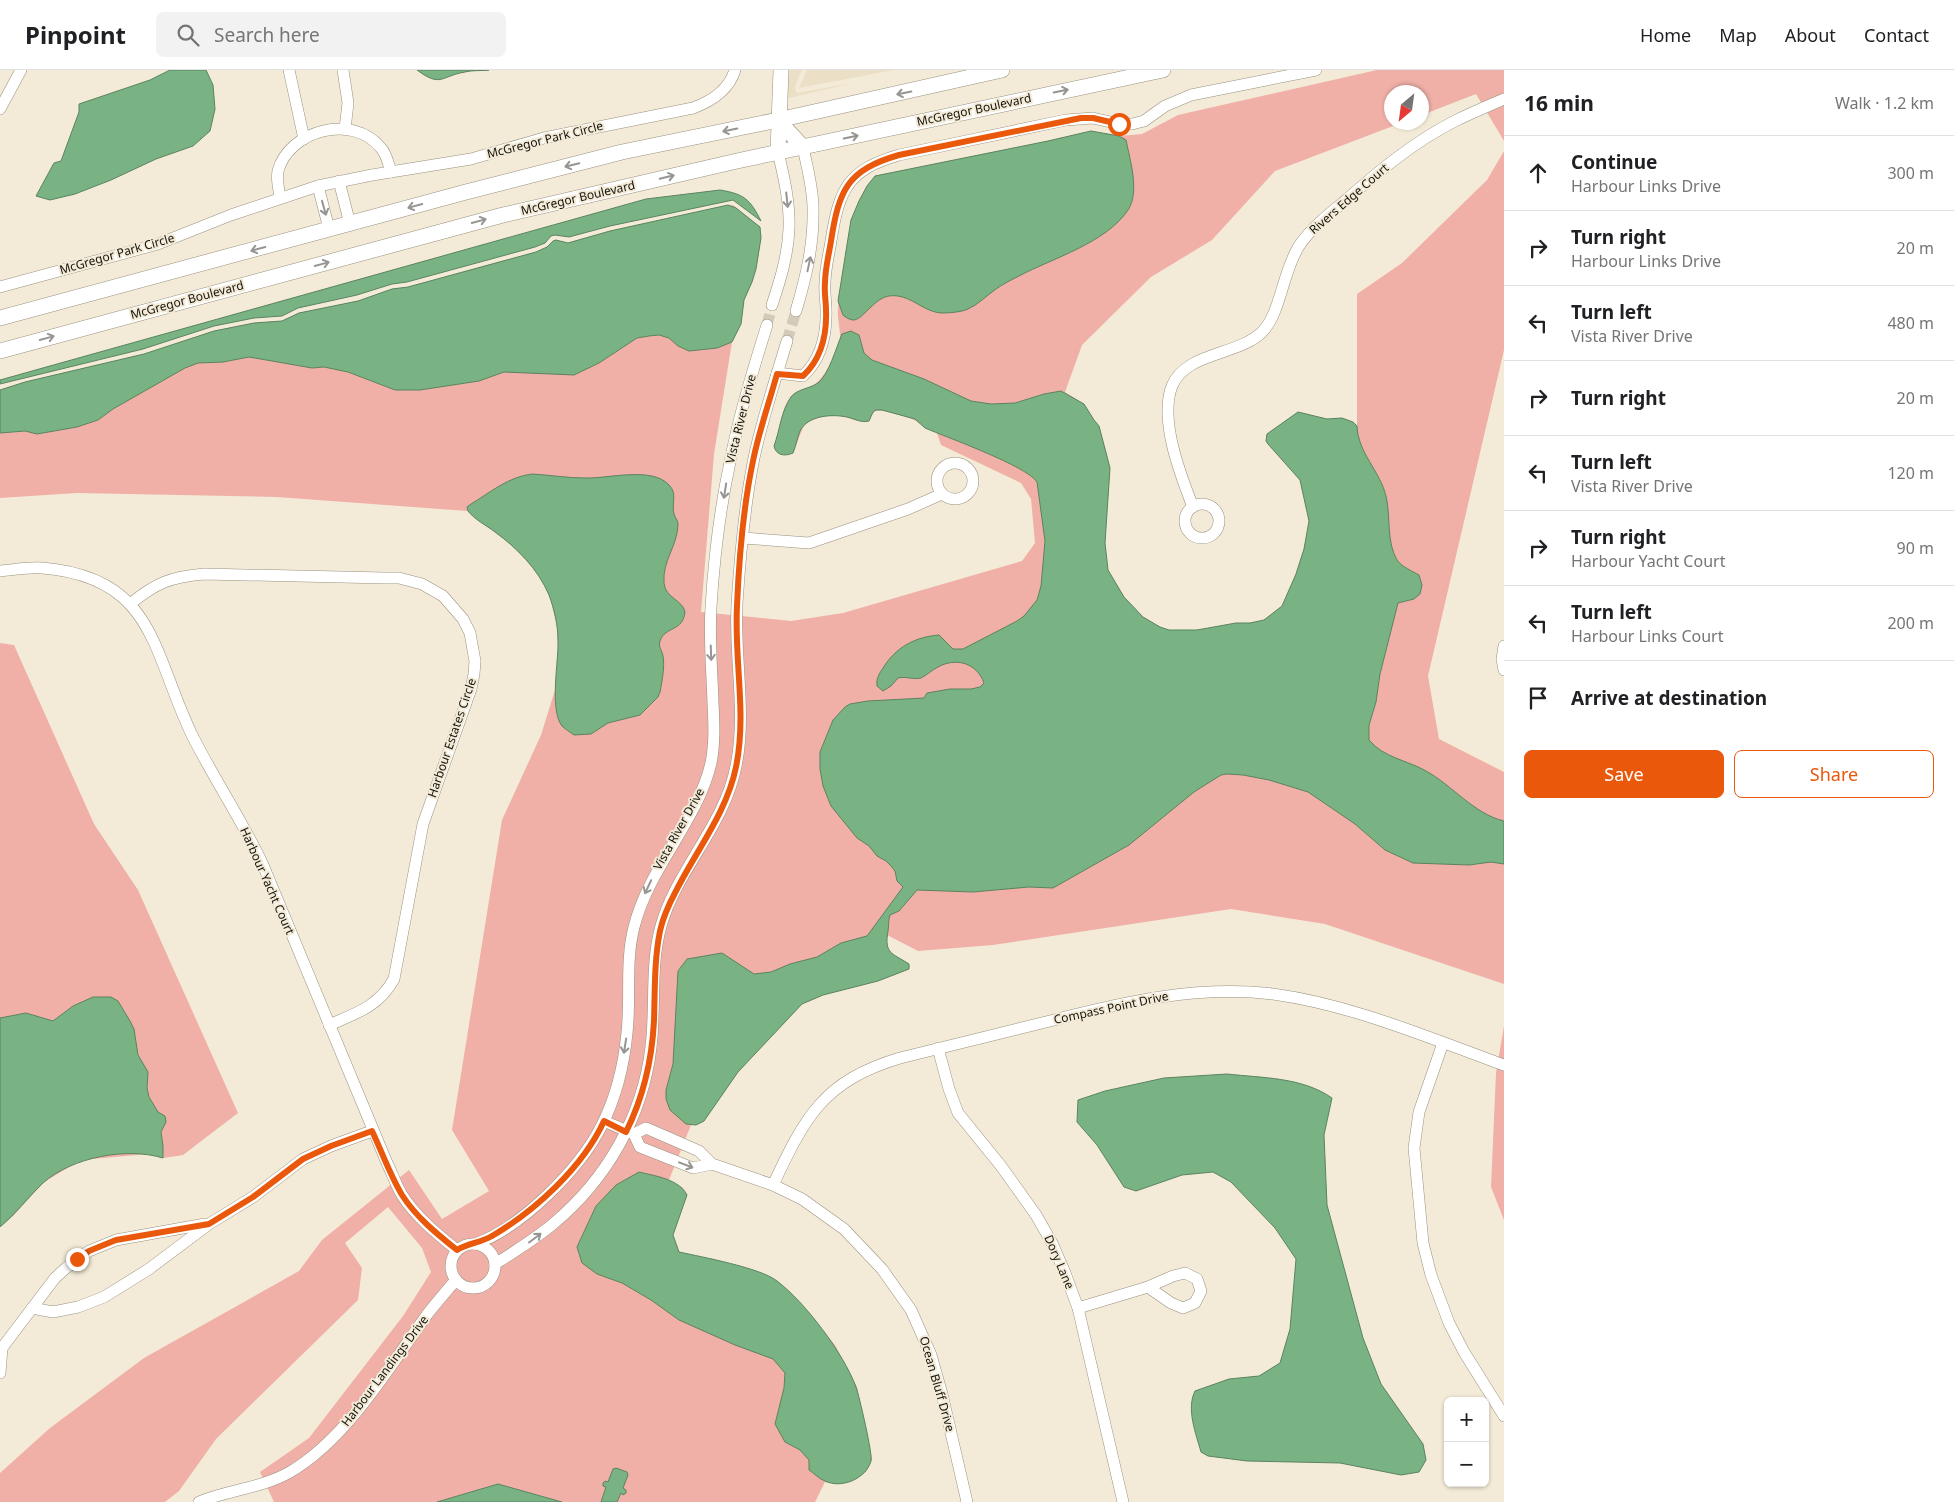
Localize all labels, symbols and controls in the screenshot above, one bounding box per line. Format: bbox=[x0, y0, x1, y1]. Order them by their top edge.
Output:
search box bbox=[156, 12, 506, 57]
text: Pinpoint bbox=[25, 18, 126, 51]
icon: search bbox=[174, 21, 202, 49]
text: Search here bbox=[214, 22, 320, 48]
text: Home bbox=[1640, 23, 1691, 47]
text: Map bbox=[1719, 23, 1757, 47]
text: About bbox=[1785, 23, 1836, 47]
text: Contact bbox=[1864, 23, 1929, 47]
north arrow bbox=[1384, 85, 1429, 130]
one-way arrow bbox=[1053, 86, 1069, 95]
one-way arrow bbox=[896, 89, 912, 98]
street label: McGregor Boulevard bbox=[915, 89, 1033, 130]
text: 16 min bbox=[1524, 89, 1594, 117]
text: Walk · 1.2 km bbox=[1835, 92, 1934, 114]
route start bbox=[1108, 113, 1131, 136]
street label: McGregor Park Circle bbox=[485, 117, 605, 162]
one-way arrow bbox=[723, 126, 739, 135]
one-way arrow bbox=[842, 131, 858, 141]
text: Continue bbox=[1571, 149, 1657, 175]
street label: Rivers Edge Court bbox=[1305, 159, 1393, 238]
icon: ahead bbox=[1524, 159, 1552, 187]
one-way arrow bbox=[564, 161, 580, 170]
text: 300 m bbox=[1887, 162, 1934, 184]
one-way arrow bbox=[659, 172, 675, 181]
text: Harbour Links Drive bbox=[1571, 175, 1721, 197]
street label: McGregor Boulevard bbox=[519, 176, 637, 219]
one-way arrow bbox=[782, 192, 792, 208]
one-way arrow bbox=[319, 199, 329, 215]
one-way arrow bbox=[407, 202, 423, 211]
one-way arrow bbox=[471, 216, 487, 226]
text: Turn right bbox=[1571, 224, 1666, 250]
street label: McGregor Park Circle bbox=[57, 229, 177, 278]
icon: right bbox=[1524, 234, 1552, 262]
text: 20 m bbox=[1897, 237, 1934, 259]
one-way arrow bbox=[250, 244, 266, 254]
text: Harbour Links Drive bbox=[1571, 250, 1721, 272]
one-way arrow bbox=[804, 257, 814, 273]
one-way arrow bbox=[314, 259, 330, 268]
street label: McGregor Boulevard bbox=[128, 276, 245, 323]
text: Turn left bbox=[1571, 299, 1652, 325]
icon: left bbox=[1524, 309, 1552, 337]
text: 480 m bbox=[1887, 312, 1934, 334]
text: Vista River Drive bbox=[1571, 325, 1693, 347]
one-way arrow bbox=[39, 333, 55, 343]
street label: Vista River Drive bbox=[721, 372, 760, 465]
icon: right bbox=[1524, 384, 1552, 412]
text: Turn right bbox=[1571, 385, 1666, 411]
text: 20 m bbox=[1897, 387, 1934, 409]
text: Turn left bbox=[1571, 449, 1652, 475]
icon: left bbox=[1524, 459, 1552, 487]
text: 120 m bbox=[1887, 462, 1934, 484]
text: Vista River Drive bbox=[1571, 475, 1693, 497]
one-way arrow bbox=[719, 483, 729, 499]
text: Turn right bbox=[1571, 524, 1666, 550]
icon: right bbox=[1524, 534, 1552, 562]
text: 90 m bbox=[1897, 537, 1934, 559]
text: Harbour Yacht Court bbox=[1571, 550, 1725, 572]
text: Turn left bbox=[1571, 599, 1652, 625]
icon: left bbox=[1524, 609, 1552, 637]
text: 200 m bbox=[1887, 612, 1934, 634]
text: Harbour Links Court bbox=[1571, 625, 1723, 647]
one-way arrow bbox=[706, 644, 716, 660]
street label: Harbour Estates Circle bbox=[423, 676, 480, 800]
icon: arrive bbox=[1524, 684, 1552, 712]
text: Arrive at destination bbox=[1571, 685, 1767, 711]
button: Save bbox=[1524, 750, 1724, 798]
button: Share bbox=[1734, 750, 1934, 798]
street label: Vista River Drive bbox=[649, 784, 708, 873]
street label: Harbour Yacht Court bbox=[236, 824, 299, 938]
one-way arrow bbox=[643, 879, 653, 894]
street label: Compass Point Drive bbox=[1052, 987, 1170, 1028]
one-way arrow bbox=[620, 1038, 630, 1054]
one-way arrow bbox=[678, 1161, 693, 1170]
one-way arrow bbox=[528, 1232, 541, 1243]
street label: Dory Lane bbox=[1040, 1232, 1079, 1292]
route end bbox=[66, 1248, 89, 1271]
street label: Harbour Landings Drive bbox=[337, 1312, 432, 1430]
street label: Ocean Bluff Drive bbox=[916, 1334, 959, 1434]
map controls bbox=[1444, 1397, 1489, 1487]
button: + bbox=[1444, 1397, 1489, 1442]
button: − bbox=[1444, 1442, 1489, 1487]

